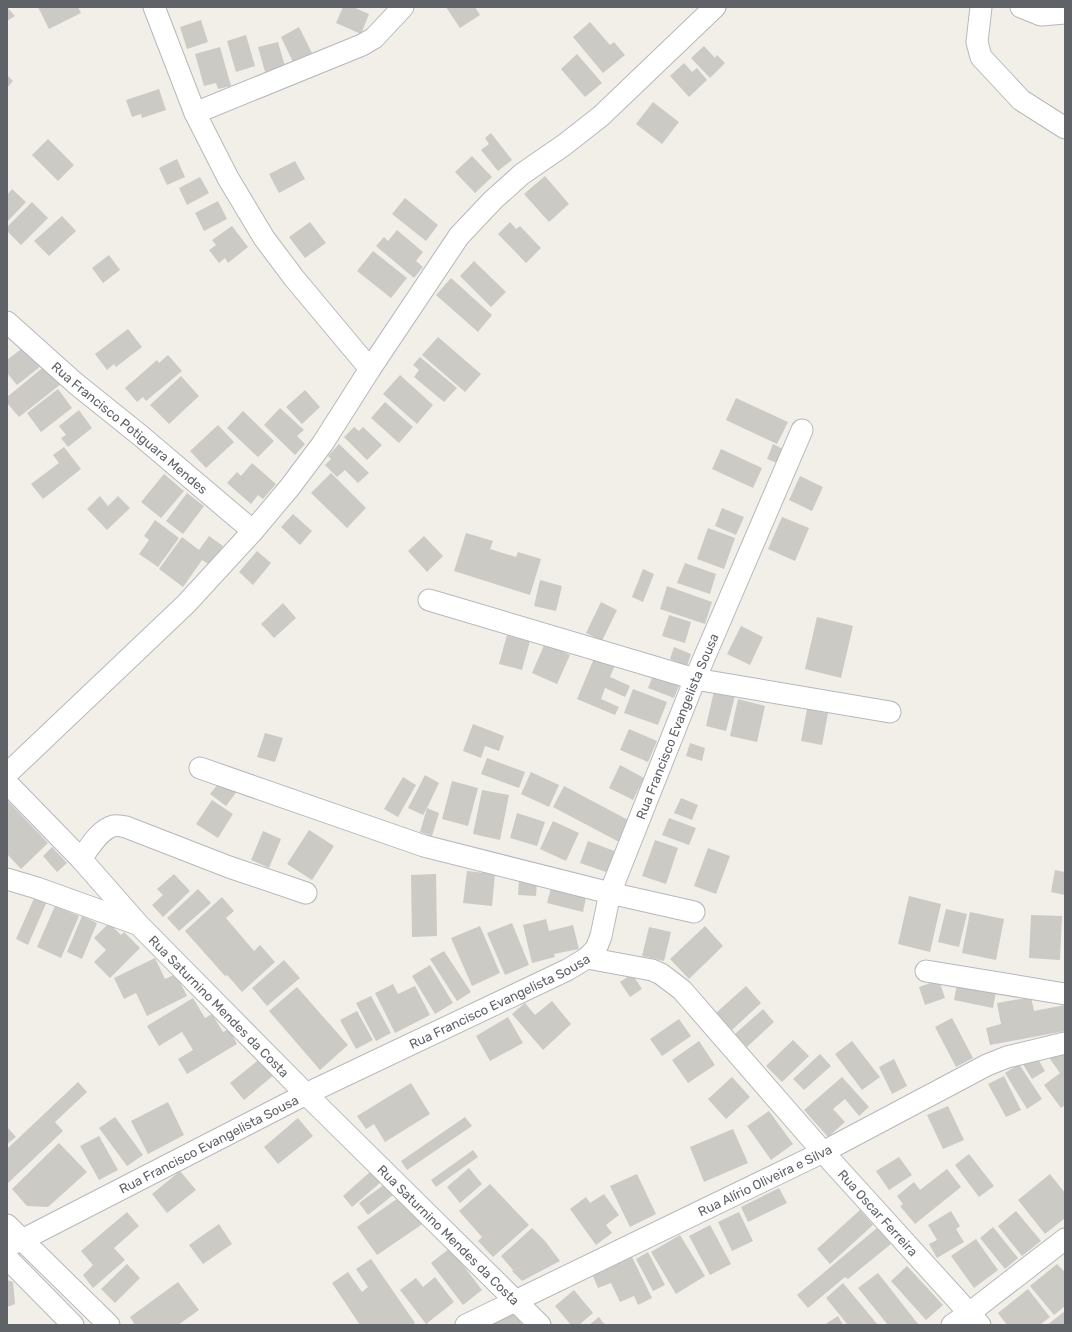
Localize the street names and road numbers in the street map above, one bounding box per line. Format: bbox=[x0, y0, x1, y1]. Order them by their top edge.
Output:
street label: Rua Francisco Potiguara Mendes bbox=[49, 359, 211, 497]
street label: Rua Francisco Evangelista Sousa bbox=[633, 631, 722, 822]
street label: Rua Saturnino Mendes da Costa bbox=[146, 933, 292, 1080]
street label: Rua Francisco Evangelista Sousa bbox=[407, 951, 593, 1052]
street label: Rua Francisco Evangelista Sousa bbox=[117, 1092, 301, 1197]
street label: Rua Alírio Oliveira e Silva bbox=[696, 1142, 835, 1219]
street label: Rua Saturnino Mendes da Costa bbox=[374, 1162, 522, 1308]
street label: Rua Oscar Ferreira bbox=[835, 1167, 921, 1259]

